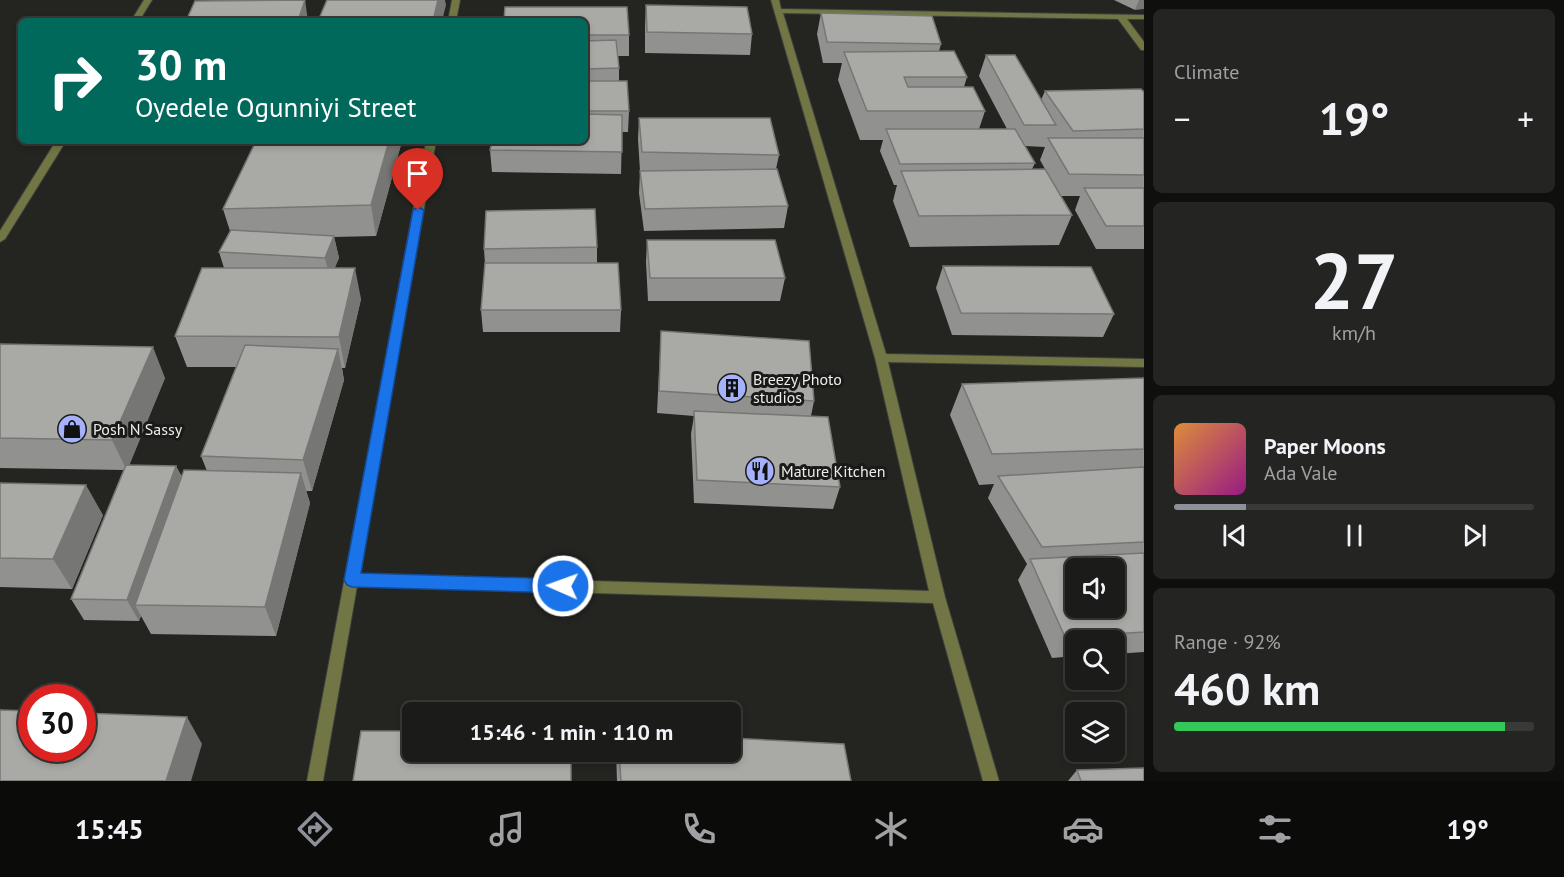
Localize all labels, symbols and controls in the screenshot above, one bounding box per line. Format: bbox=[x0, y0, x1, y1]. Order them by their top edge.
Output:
text: 30 m bbox=[135, 37, 227, 92]
icon: right bbox=[36, 42, 114, 120]
text: Climate bbox=[1174, 59, 1240, 85]
text: 19° bbox=[1319, 89, 1389, 147]
text: Oyedele Ogunniyi Street bbox=[135, 90, 416, 124]
text: − bbox=[1174, 97, 1191, 140]
text: + bbox=[1517, 97, 1534, 140]
pin bbox=[392, 148, 443, 210]
icon: arrive bbox=[401, 157, 434, 190]
text: 27 bbox=[1310, 230, 1398, 331]
text: km/h bbox=[1332, 320, 1376, 346]
place label: Breezy Photo studios bbox=[753, 369, 842, 407]
building icon: Breezy Photo studios bbox=[716, 372, 748, 404]
shop icon: Posh N Sassy bbox=[56, 413, 88, 445]
place label: Posh N Sassy bbox=[93, 419, 183, 439]
text: Paper Moons bbox=[1264, 432, 1386, 460]
restaurant icon: Mature Kitchen bbox=[744, 455, 776, 487]
text: Ada Vale bbox=[1264, 460, 1337, 486]
place label: Mature Kitchen bbox=[781, 461, 886, 481]
icon: previous bbox=[1218, 519, 1251, 552]
icon: pause bbox=[1338, 519, 1371, 552]
icon: next bbox=[1458, 519, 1491, 552]
position arrow bbox=[531, 554, 595, 618]
map controls bbox=[1065, 558, 1125, 762]
button: sound bbox=[1065, 558, 1125, 618]
text: Range · 92% bbox=[1174, 629, 1281, 655]
button: search bbox=[1065, 630, 1125, 690]
text: 460 km bbox=[1174, 659, 1320, 717]
speed limit sign: 30 bbox=[18, 684, 96, 762]
button: layers bbox=[1065, 702, 1125, 762]
text: 15:46 · 1 min · 110 m bbox=[470, 718, 673, 746]
icon: directions bbox=[294, 808, 336, 850]
icon: music bbox=[486, 808, 528, 850]
icon: phone bbox=[678, 808, 720, 850]
icon: climate bbox=[870, 808, 912, 850]
icon: car bbox=[1062, 808, 1104, 850]
icon: filters bbox=[1254, 808, 1296, 850]
text: 15:45 bbox=[75, 812, 144, 846]
text: 19° bbox=[1446, 812, 1489, 846]

